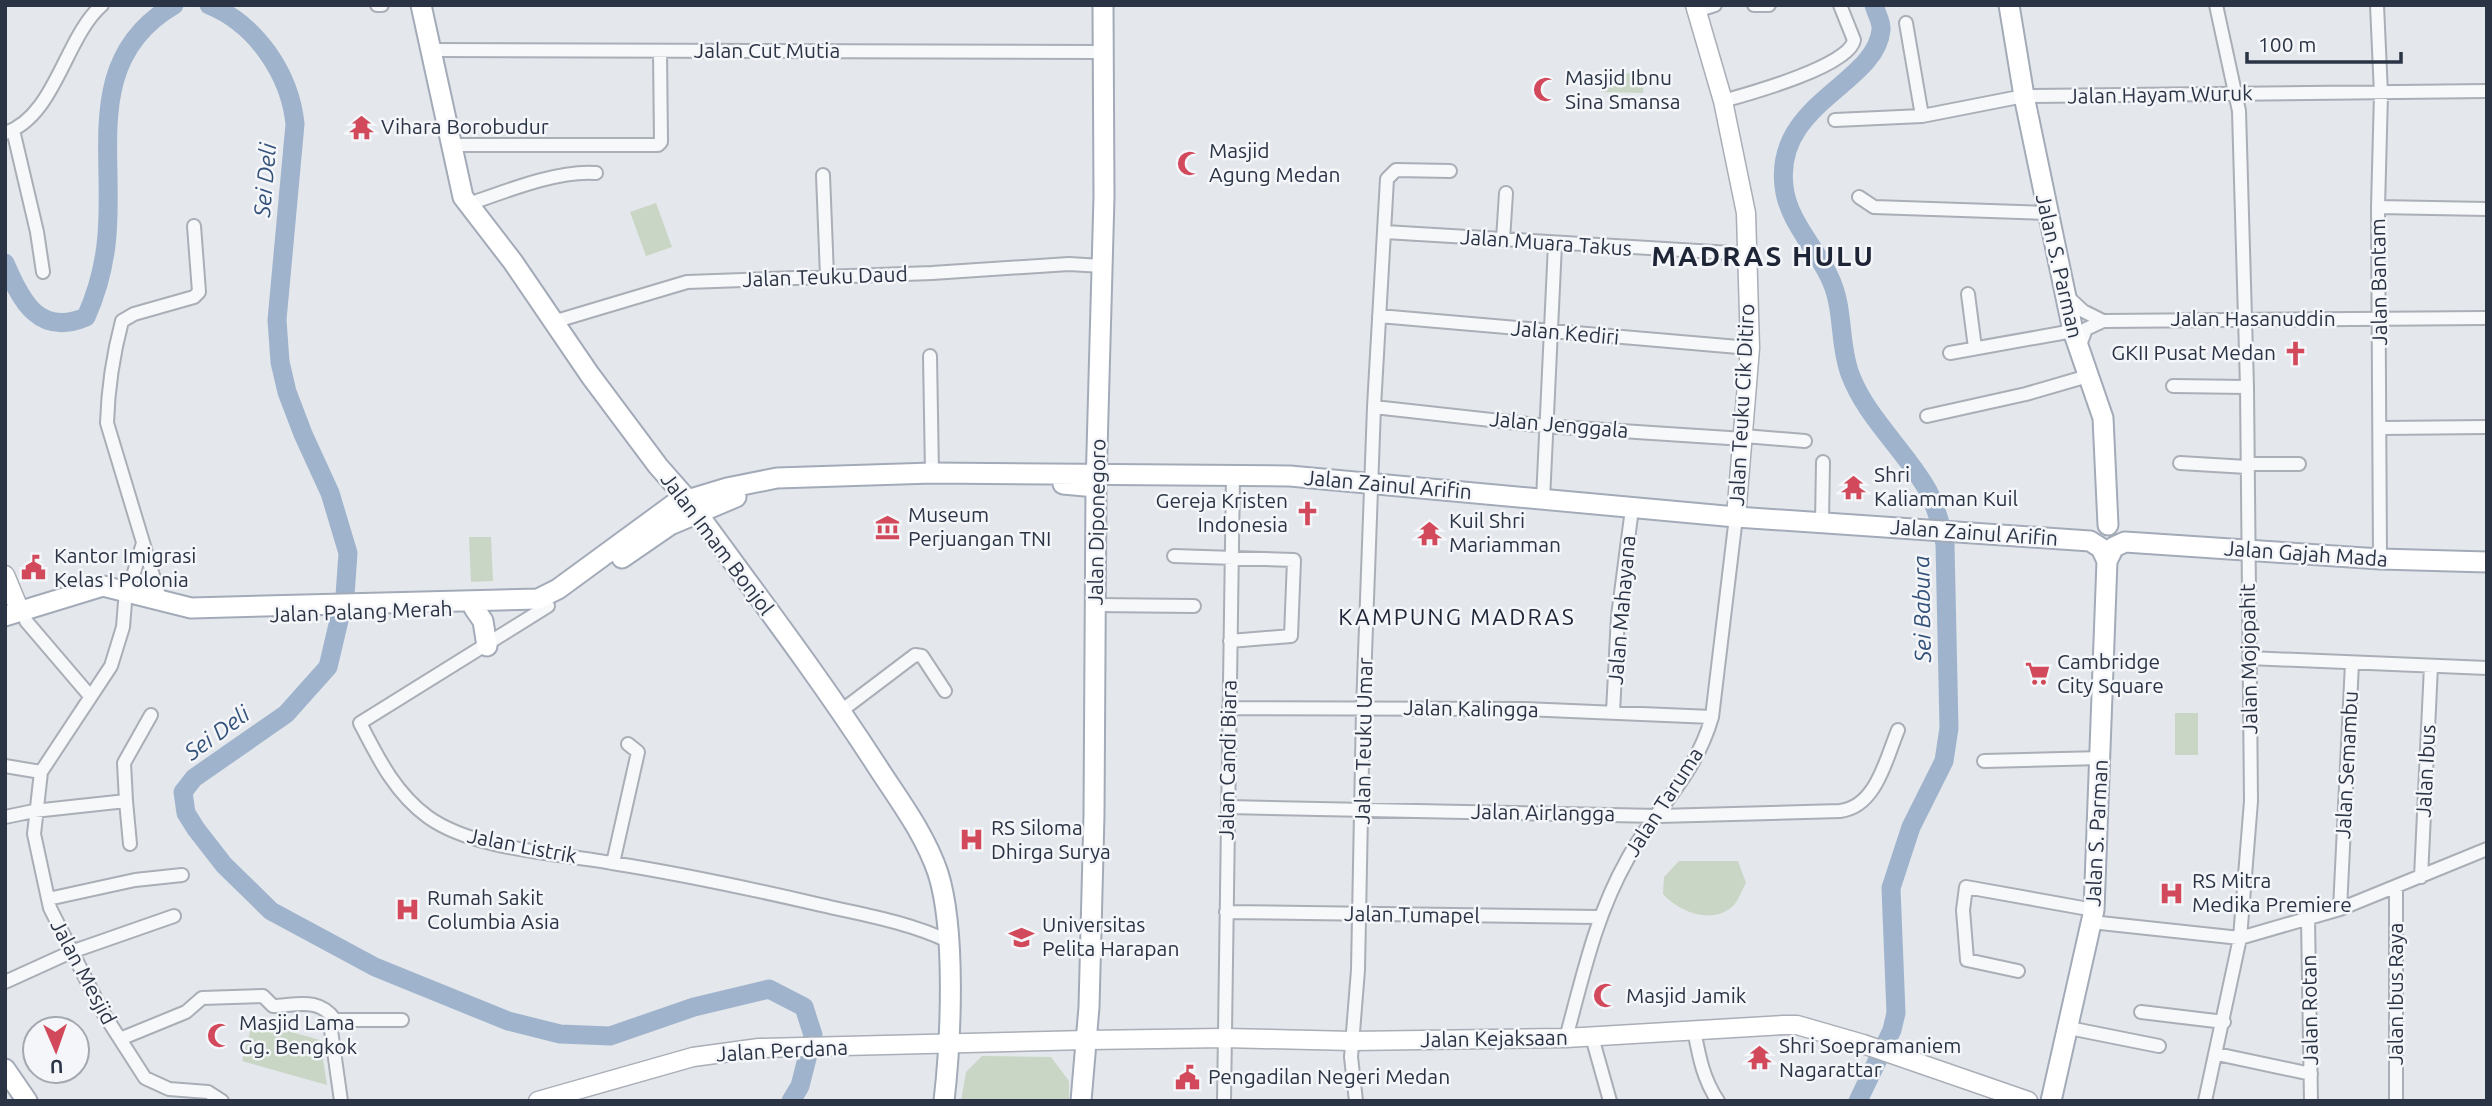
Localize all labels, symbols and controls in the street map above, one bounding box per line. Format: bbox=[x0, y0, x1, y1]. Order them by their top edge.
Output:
scale bar bbox=[2247, 21, 2401, 65]
text: 100 m bbox=[2258, 32, 2316, 56]
street label: Jalan Cut Mutia bbox=[694, 38, 840, 62]
place label: Masjid Ibnu Sina Smansa bbox=[1565, 65, 1681, 113]
mosque icon: Masjid Ibnu Sina Smansa bbox=[1531, 76, 1559, 104]
street label: Jalan Hayam Wuruk bbox=[2067, 80, 2253, 108]
temple icon: Vihara Borobudur bbox=[347, 113, 375, 141]
place label: Vihara Borobudur bbox=[381, 114, 549, 138]
place label: Masjid Agung Medan bbox=[1209, 138, 1340, 186]
water label: Sei Deli bbox=[249, 141, 280, 219]
mosque icon: Masjid Agung Medan bbox=[1175, 149, 1203, 177]
street label: Jalan S. Parman bbox=[2032, 191, 2088, 340]
street label: Jalan Bantam bbox=[2365, 218, 2391, 346]
street label: Jalan Muara Takus bbox=[1459, 224, 1633, 260]
district label: MADRAS HULU bbox=[1651, 240, 1875, 271]
street label: Jalan Teuku Daud bbox=[742, 261, 908, 291]
street label: Jalan Teuku Cik Ditiro bbox=[1724, 303, 1758, 507]
street label: Jalan Hasanuddin bbox=[2170, 306, 2336, 330]
street label: Jalan Kediri bbox=[1510, 315, 1620, 349]
church icon: GKII Pusat Medan bbox=[2282, 339, 2310, 367]
place label: GKII Pusat Medan bbox=[2111, 340, 2276, 364]
street label: Jalan Jenggala bbox=[1489, 406, 1630, 442]
street label: Jalan Diponegoro bbox=[1083, 438, 1109, 606]
place label: Shri Kaliamman Kuil bbox=[1874, 462, 2018, 510]
street label: Jalan Zainul Arifin bbox=[1303, 465, 1473, 503]
street label: Jalan Imam Bonjol bbox=[656, 467, 779, 619]
temple icon: Shri Kaliamman Kuil bbox=[1840, 473, 1868, 501]
place label: Gereja Kristen Indonesia bbox=[1155, 488, 1288, 536]
church icon: Gereja Kristen Indonesia bbox=[1294, 499, 1322, 527]
place label: Museum Perjuangan TNI bbox=[908, 502, 1051, 550]
place label: Kuil Shri Mariamman bbox=[1449, 508, 1561, 556]
museum icon: Museum Perjuangan TNI bbox=[874, 513, 902, 541]
street label: Jalan Zainul Arifin bbox=[1889, 514, 2059, 550]
temple icon: Kuil Shri Mariamman bbox=[1415, 519, 1443, 547]
street label: Jalan Mahayana bbox=[1603, 534, 1639, 686]
street label: Jalan Gajah Mada bbox=[2224, 535, 2389, 571]
place label: Kantor Imigrasi Kelas I Polonia bbox=[54, 543, 196, 591]
public building icon: Kantor Imigrasi Kelas I Polonia bbox=[20, 554, 48, 582]
water label: Sei Babura bbox=[1908, 555, 1935, 664]
street label: Jalan Mojopahit bbox=[2235, 584, 2261, 735]
street label: Jalan Palang Merah bbox=[269, 596, 453, 626]
district label: KAMPUNG MADRAS bbox=[1338, 604, 1576, 629]
place label: Cambridge City Square bbox=[2057, 649, 2164, 697]
street label: Jalan Teuku Umar bbox=[1350, 657, 1376, 825]
supermarket icon: Cambridge City Square bbox=[2023, 660, 2051, 688]
street label: Jalan Candi Biara bbox=[1214, 680, 1240, 840]
street label: Jalan Semambu bbox=[2330, 690, 2362, 840]
street label: Jalan Kalingga bbox=[1403, 695, 1539, 721]
water label: Sei Deli bbox=[178, 700, 255, 765]
street label: Jalan Ibus bbox=[2411, 724, 2439, 818]
street label: Jalan Taruma bbox=[1619, 743, 1707, 860]
street label: Jalan S. Parman bbox=[2080, 759, 2112, 907]
street label: Jalan Airlangga bbox=[1471, 799, 1615, 825]
place label: RS Siloma Dhirga Surya bbox=[991, 815, 1111, 863]
street label: Jalan Listrik bbox=[465, 823, 579, 867]
hospital icon: RS Siloma Dhirga Surya bbox=[957, 826, 985, 854]
place label: RS Mitra Medika Premiere bbox=[2192, 868, 2352, 916]
hospital icon: RS Mitra Medika Premiere bbox=[2158, 879, 2186, 907]
place label: Rumah Sakit Columbia Asia bbox=[427, 885, 560, 933]
hospital icon: Rumah Sakit Columbia Asia bbox=[393, 896, 421, 924]
street label: Jalan Tumapel bbox=[1344, 901, 1480, 927]
place label: Universitas Pelita Harapan bbox=[1042, 912, 1179, 960]
street label: Jalan Mesjid bbox=[46, 915, 122, 1028]
school or university icon: Universitas Pelita Harapan bbox=[1008, 923, 1036, 951]
street label: Jalan Ibus Raya bbox=[2383, 923, 2407, 1065]
street label: Jalan Rotan bbox=[2296, 955, 2322, 1066]
mosque icon: Masjid Jamik bbox=[1592, 982, 1620, 1010]
place label: Masjid Jamik bbox=[1626, 983, 1747, 1007]
place label: Masjid Lama Gg. Bengkok bbox=[239, 1010, 357, 1058]
north arrow bbox=[21, 1015, 91, 1085]
mosque icon: Masjid Lama Gg. Bengkok bbox=[205, 1021, 233, 1049]
street label: Jalan Kejaksaan bbox=[1420, 1025, 1568, 1051]
place label: Shri Soepramaniem Nagarattar bbox=[1779, 1033, 1962, 1081]
street label: Jalan Perdana bbox=[716, 1035, 848, 1065]
temple icon: Shri Soepramaniem Nagarattar bbox=[1745, 1044, 1773, 1072]
text: U bbox=[50, 1056, 64, 1078]
public building icon: Pengadilan Negeri Medan bbox=[1174, 1063, 1202, 1091]
place label: Pengadilan Negeri Medan bbox=[1208, 1064, 1450, 1088]

